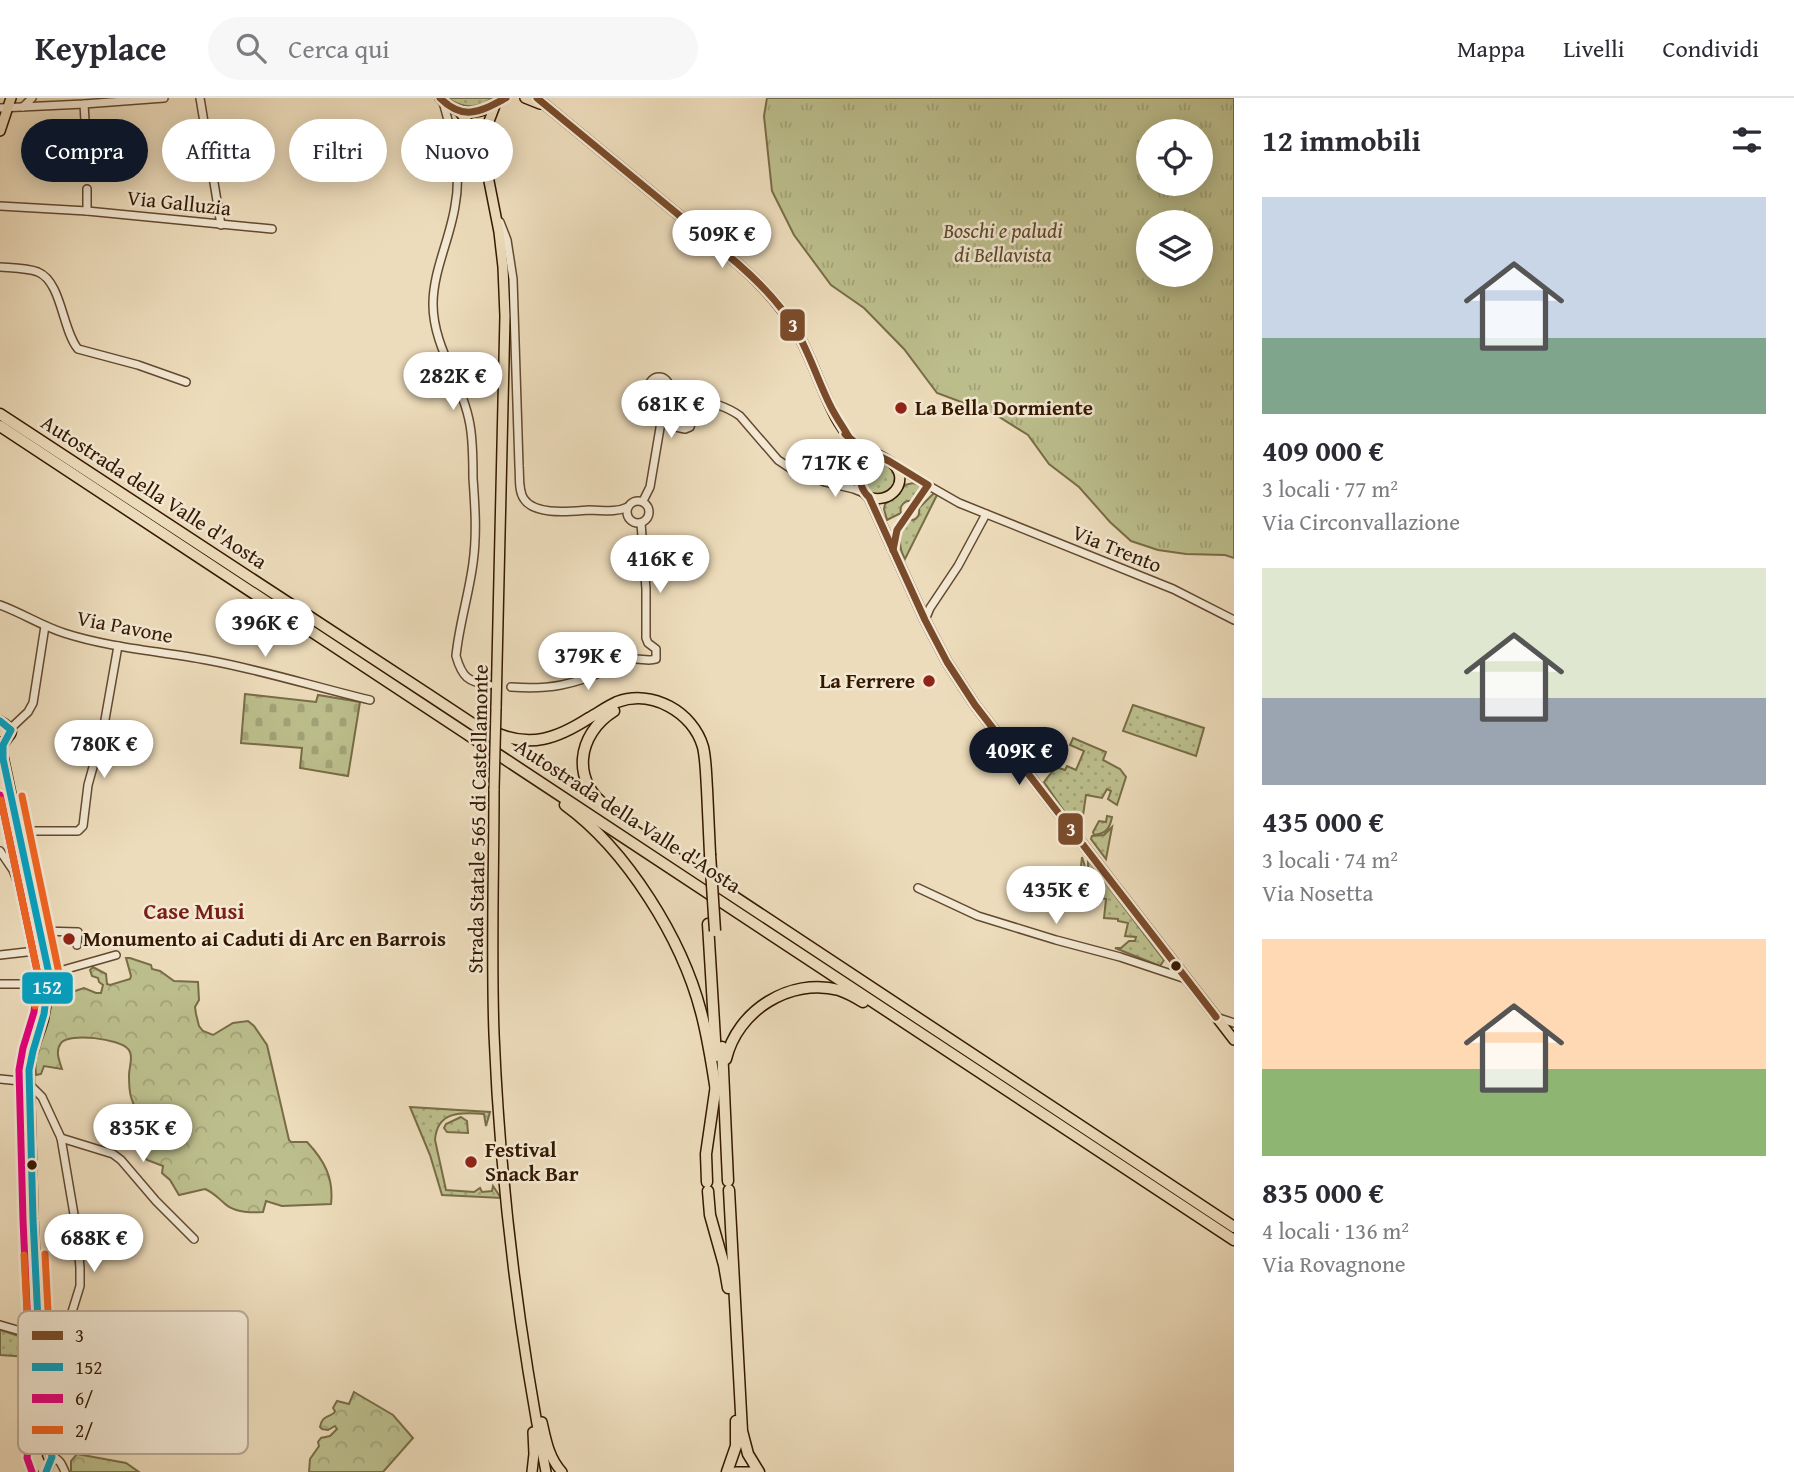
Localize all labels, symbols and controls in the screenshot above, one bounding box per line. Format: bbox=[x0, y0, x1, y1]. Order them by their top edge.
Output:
search box bbox=[208, 17, 698, 80]
text: Keyplace bbox=[35, 24, 166, 72]
icon: search bbox=[232, 29, 270, 67]
text: Cerca qui bbox=[288, 29, 390, 68]
text: Mappa bbox=[1457, 31, 1525, 66]
text: Livelli bbox=[1563, 31, 1624, 66]
text: Condividi bbox=[1662, 31, 1759, 66]
text: 12 immobili bbox=[1262, 118, 1421, 162]
chip: Compra bbox=[21, 119, 148, 182]
chip: Affitta bbox=[162, 119, 275, 182]
chip: Filtri bbox=[289, 119, 387, 182]
chip: Nuovo bbox=[401, 119, 513, 182]
map controls bbox=[1136, 119, 1213, 287]
button: locate bbox=[1136, 119, 1213, 196]
icon: filters bbox=[1728, 121, 1766, 159]
street label: Via Galluzia bbox=[125, 182, 233, 223]
button: layers bbox=[1136, 210, 1213, 287]
pin: 509K € bbox=[665, 211, 779, 270]
park label: Boschi e paludi di Bellavista bbox=[942, 215, 1063, 270]
text: 509K € bbox=[688, 216, 756, 249]
icon: home bbox=[1451, 243, 1577, 369]
line badge: 3 bbox=[779, 308, 806, 342]
text: 3 bbox=[788, 311, 798, 339]
pin: 282K € bbox=[396, 352, 510, 412]
text: 282K € bbox=[419, 358, 487, 391]
pin: 681K € bbox=[614, 380, 728, 440]
text: 681K € bbox=[637, 386, 705, 419]
place label: La Bella Dormiente bbox=[915, 392, 1093, 423]
marker: La Bella Dormiente bbox=[893, 400, 909, 416]
street label: Autostrada della Valle d'Aosta bbox=[35, 407, 273, 576]
text: 409 000 € bbox=[1262, 428, 1384, 472]
pin: 717K € bbox=[778, 440, 892, 499]
text: 717K € bbox=[801, 445, 869, 478]
text: 3 locali · 77 m² bbox=[1262, 472, 1398, 505]
text: Via Circonvallazione bbox=[1262, 505, 1460, 538]
street label: Via Trento bbox=[1068, 517, 1167, 581]
pin: 416K € bbox=[603, 536, 717, 595]
text: 416K € bbox=[626, 541, 694, 574]
pin: 396K € bbox=[208, 600, 322, 659]
street label: Via Pavone bbox=[74, 602, 176, 651]
text: 396K € bbox=[231, 605, 299, 638]
icon: home bbox=[1451, 614, 1577, 740]
pin: 379K € bbox=[531, 632, 645, 692]
text: 379K € bbox=[554, 638, 622, 671]
street label: Strada Statale 565 di Castellamonte bbox=[459, 664, 496, 974]
place label: La Ferrere bbox=[819, 665, 915, 696]
marker: La Ferrere bbox=[921, 673, 937, 689]
pin: 780K € bbox=[47, 720, 161, 780]
text: 780K € bbox=[70, 726, 138, 759]
pin: 409K € bbox=[962, 728, 1076, 787]
street label: Autostrada della Valle d'Aosta bbox=[509, 731, 747, 900]
text: 409K € bbox=[985, 733, 1053, 766]
text: 435 000 € bbox=[1262, 799, 1384, 843]
line badge: 3 bbox=[1057, 812, 1084, 846]
text: 3 bbox=[1066, 815, 1076, 843]
text: 3 locali · 74 m² bbox=[1262, 843, 1398, 876]
pin: 435K € bbox=[999, 866, 1113, 926]
text: 435K € bbox=[1022, 872, 1090, 905]
text: Via Nosetta bbox=[1262, 876, 1373, 909]
district label: Case Musi bbox=[143, 894, 245, 927]
place label: Monumento ai Caduti di Arc en Barrois bbox=[83, 923, 446, 954]
marker: Monumento ai Caduti di Arc en Barrois bbox=[61, 931, 77, 947]
unlabelled marker bbox=[1169, 959, 1183, 973]
line badge: 152 bbox=[21, 971, 74, 1005]
text: 152 bbox=[32, 973, 62, 1001]
icon: home bbox=[1451, 985, 1577, 1111]
pin: 835K € bbox=[86, 1104, 200, 1164]
text: 835K € bbox=[109, 1110, 177, 1143]
place label: Festival Snack Bar bbox=[485, 1134, 579, 1189]
marker: Festival Snack Bar bbox=[463, 1154, 479, 1170]
unlabelled marker bbox=[25, 1158, 39, 1172]
text: 835 000 € bbox=[1262, 1170, 1384, 1214]
pin: 688K € bbox=[37, 1214, 151, 1274]
text: 4 locali · 136 m² bbox=[1262, 1214, 1409, 1247]
text: 688K € bbox=[60, 1220, 128, 1253]
text: Via Rovagnone bbox=[1262, 1247, 1406, 1280]
legend bbox=[18, 1311, 248, 1454]
text: 3 bbox=[75, 1321, 84, 1349]
text: 152 bbox=[75, 1353, 102, 1381]
text: 6/ bbox=[75, 1384, 93, 1412]
text: 2/ bbox=[75, 1416, 93, 1444]

